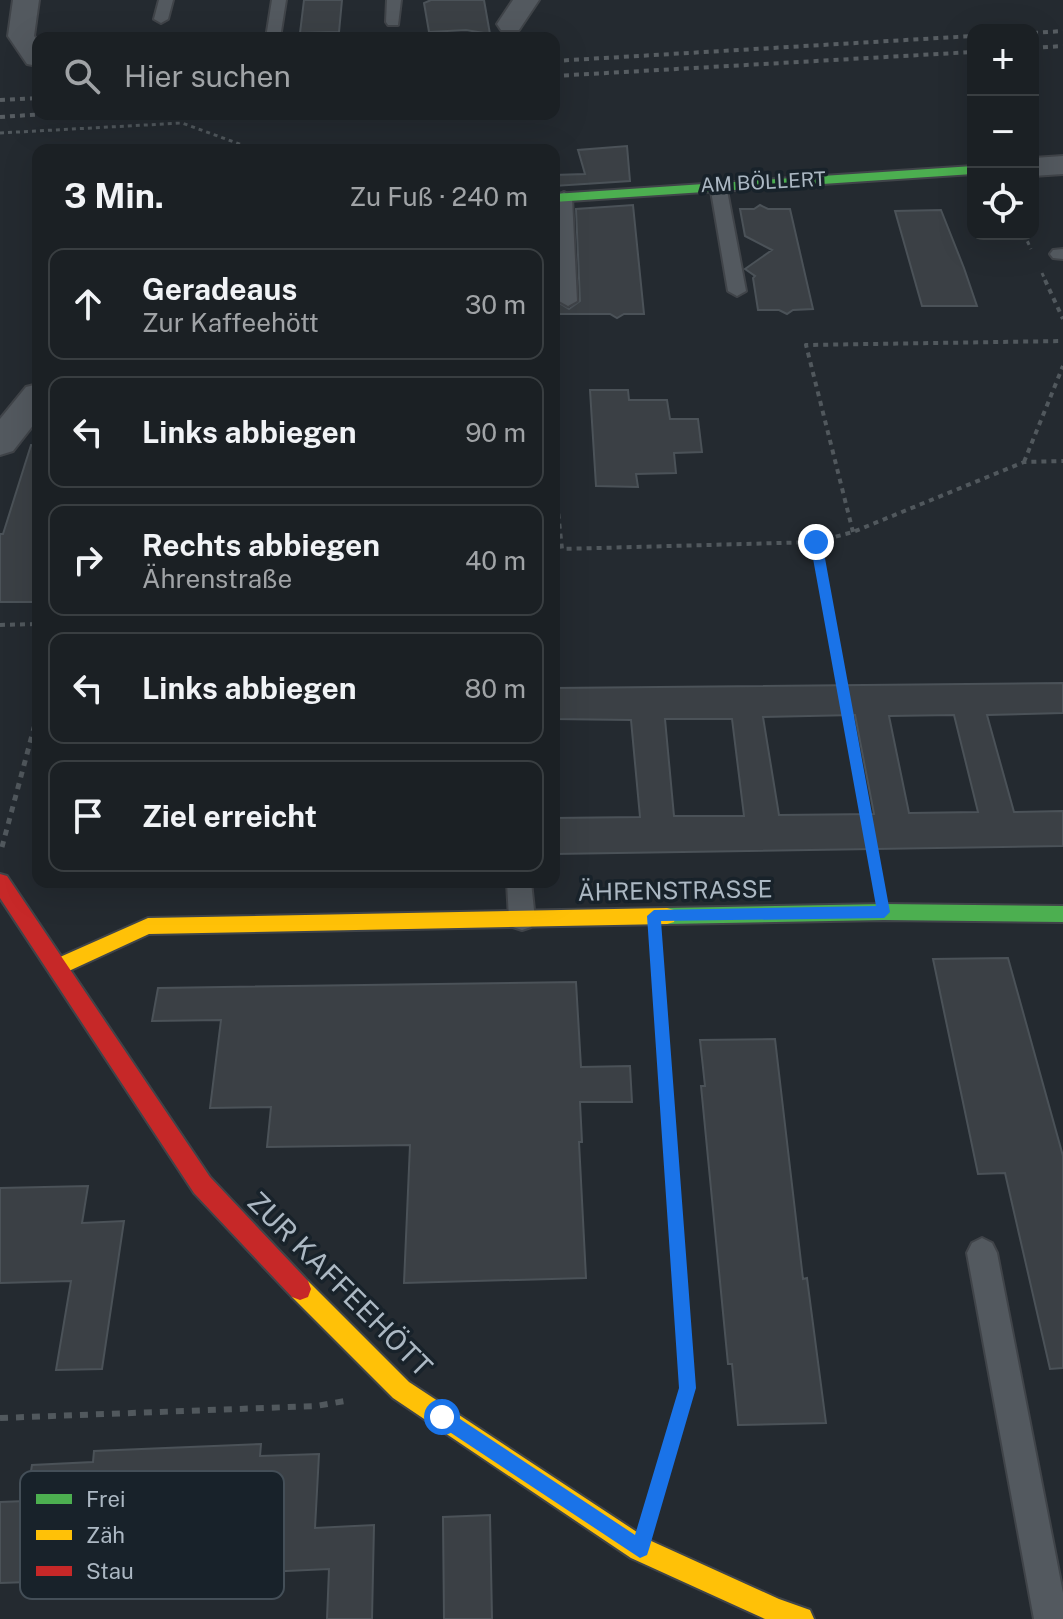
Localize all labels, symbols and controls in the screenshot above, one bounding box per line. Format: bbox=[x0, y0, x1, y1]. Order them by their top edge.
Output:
map controls bbox=[967, 24, 1039, 240]
button: + bbox=[967, 24, 1039, 96]
search box bbox=[32, 32, 560, 120]
icon: search bbox=[60, 54, 104, 98]
text: Hier suchen bbox=[124, 58, 291, 94]
button: − bbox=[967, 96, 1039, 168]
street label: AM BÖLLERT bbox=[700, 166, 826, 197]
button: locate bbox=[967, 168, 1039, 240]
text: 3 Min. bbox=[64, 176, 164, 216]
text: Zu Fuß · 240 m bbox=[349, 181, 528, 212]
text: Geradeaus bbox=[142, 271, 297, 307]
icon: ahead bbox=[66, 282, 110, 326]
text: 30 m bbox=[465, 289, 526, 320]
text: Zur Kaffeehött bbox=[142, 307, 319, 338]
icon: left bbox=[66, 410, 110, 454]
text: Links abbiegen bbox=[142, 414, 357, 450]
text: 90 m bbox=[465, 417, 526, 448]
route end bbox=[798, 524, 834, 560]
text: Rechts abbiegen bbox=[142, 527, 380, 563]
icon: right bbox=[66, 538, 110, 582]
text: 40 m bbox=[465, 545, 526, 576]
text: Ährenstraße bbox=[142, 563, 292, 594]
icon: left bbox=[66, 666, 110, 710]
text: Links abbiegen bbox=[142, 670, 357, 706]
text: 80 m bbox=[465, 673, 526, 704]
icon: arrive bbox=[66, 794, 110, 838]
text: Ziel erreicht bbox=[142, 798, 317, 834]
street label: ÄHRENSTRASSE bbox=[577, 874, 773, 906]
street label: ZUR KAFFEEHÖTT bbox=[241, 1185, 439, 1383]
route start bbox=[424, 1399, 460, 1435]
legend bbox=[20, 1471, 284, 1599]
text: Frei bbox=[86, 1486, 125, 1512]
text: Zäh bbox=[86, 1522, 125, 1548]
text: Stau bbox=[86, 1558, 134, 1584]

